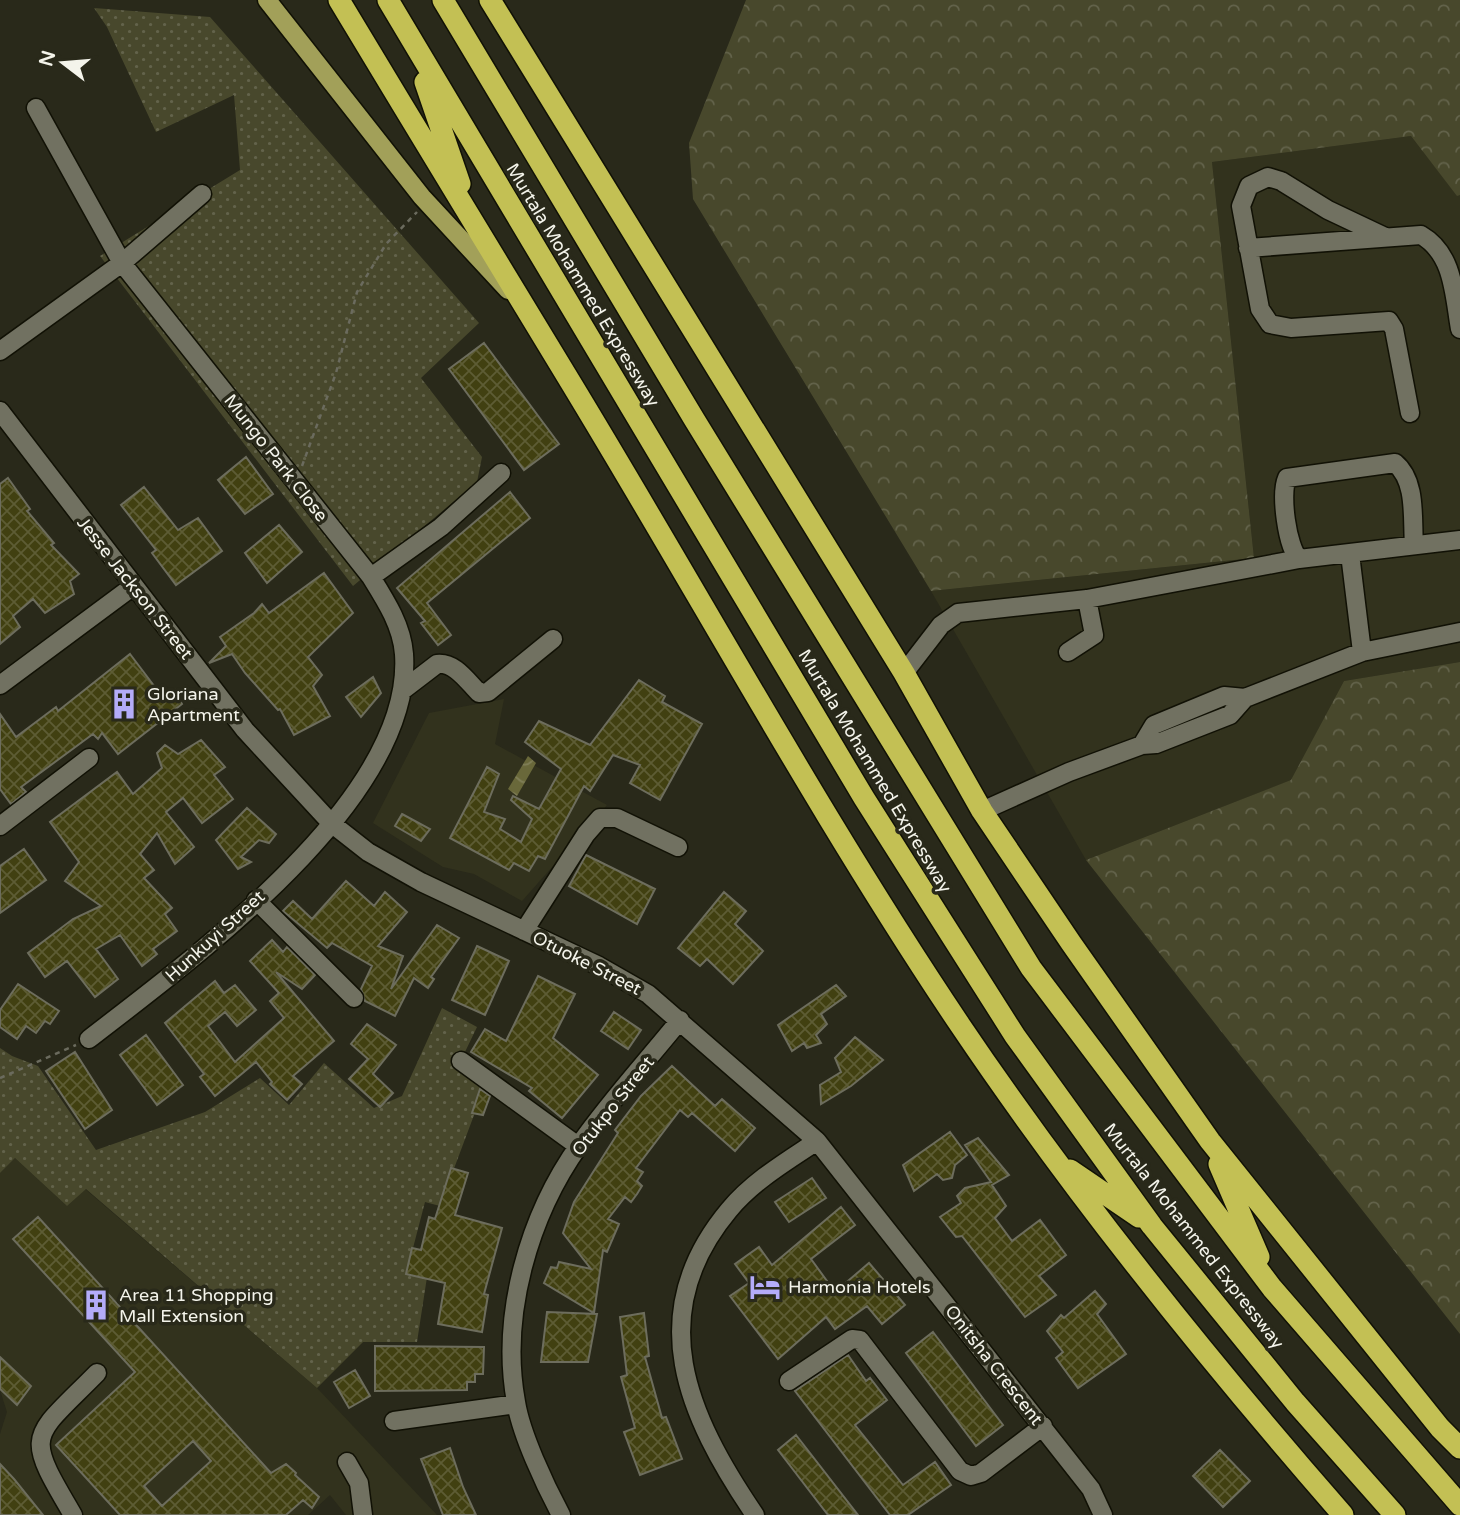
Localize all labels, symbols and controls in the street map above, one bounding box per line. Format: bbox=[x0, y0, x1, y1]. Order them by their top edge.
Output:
north arrow bbox=[28, 28, 98, 98]
text: N bbox=[35, 48, 60, 69]
street label: Murtala Mohammed Expressway bbox=[501, 159, 665, 411]
street label: Mungo Park Close bbox=[219, 390, 333, 526]
street label: Jesse Jackson Street bbox=[72, 512, 198, 664]
street label: Murtala Mohammed Expressway bbox=[793, 645, 957, 897]
place label: Gloriana Apartment bbox=[147, 683, 240, 726]
building icon: Gloriana Apartment bbox=[107, 687, 141, 721]
street label: Hunkuyi Street bbox=[161, 885, 269, 986]
street label: Otuoke Street bbox=[529, 926, 645, 1000]
street label: Otukpo Street bbox=[567, 1052, 659, 1160]
street label: Murtala Mohammed Expressway bbox=[1099, 1119, 1289, 1353]
hotel icon: Harmonia Hotels bbox=[748, 1270, 782, 1304]
place label: Harmonia Hotels bbox=[788, 1276, 931, 1298]
place label: Area 11 Shopping Mall Extension bbox=[119, 1284, 274, 1327]
building icon: Area 11 Shopping Mall Extension bbox=[79, 1288, 113, 1322]
street label: Onitsha Crescent bbox=[940, 1301, 1048, 1430]

